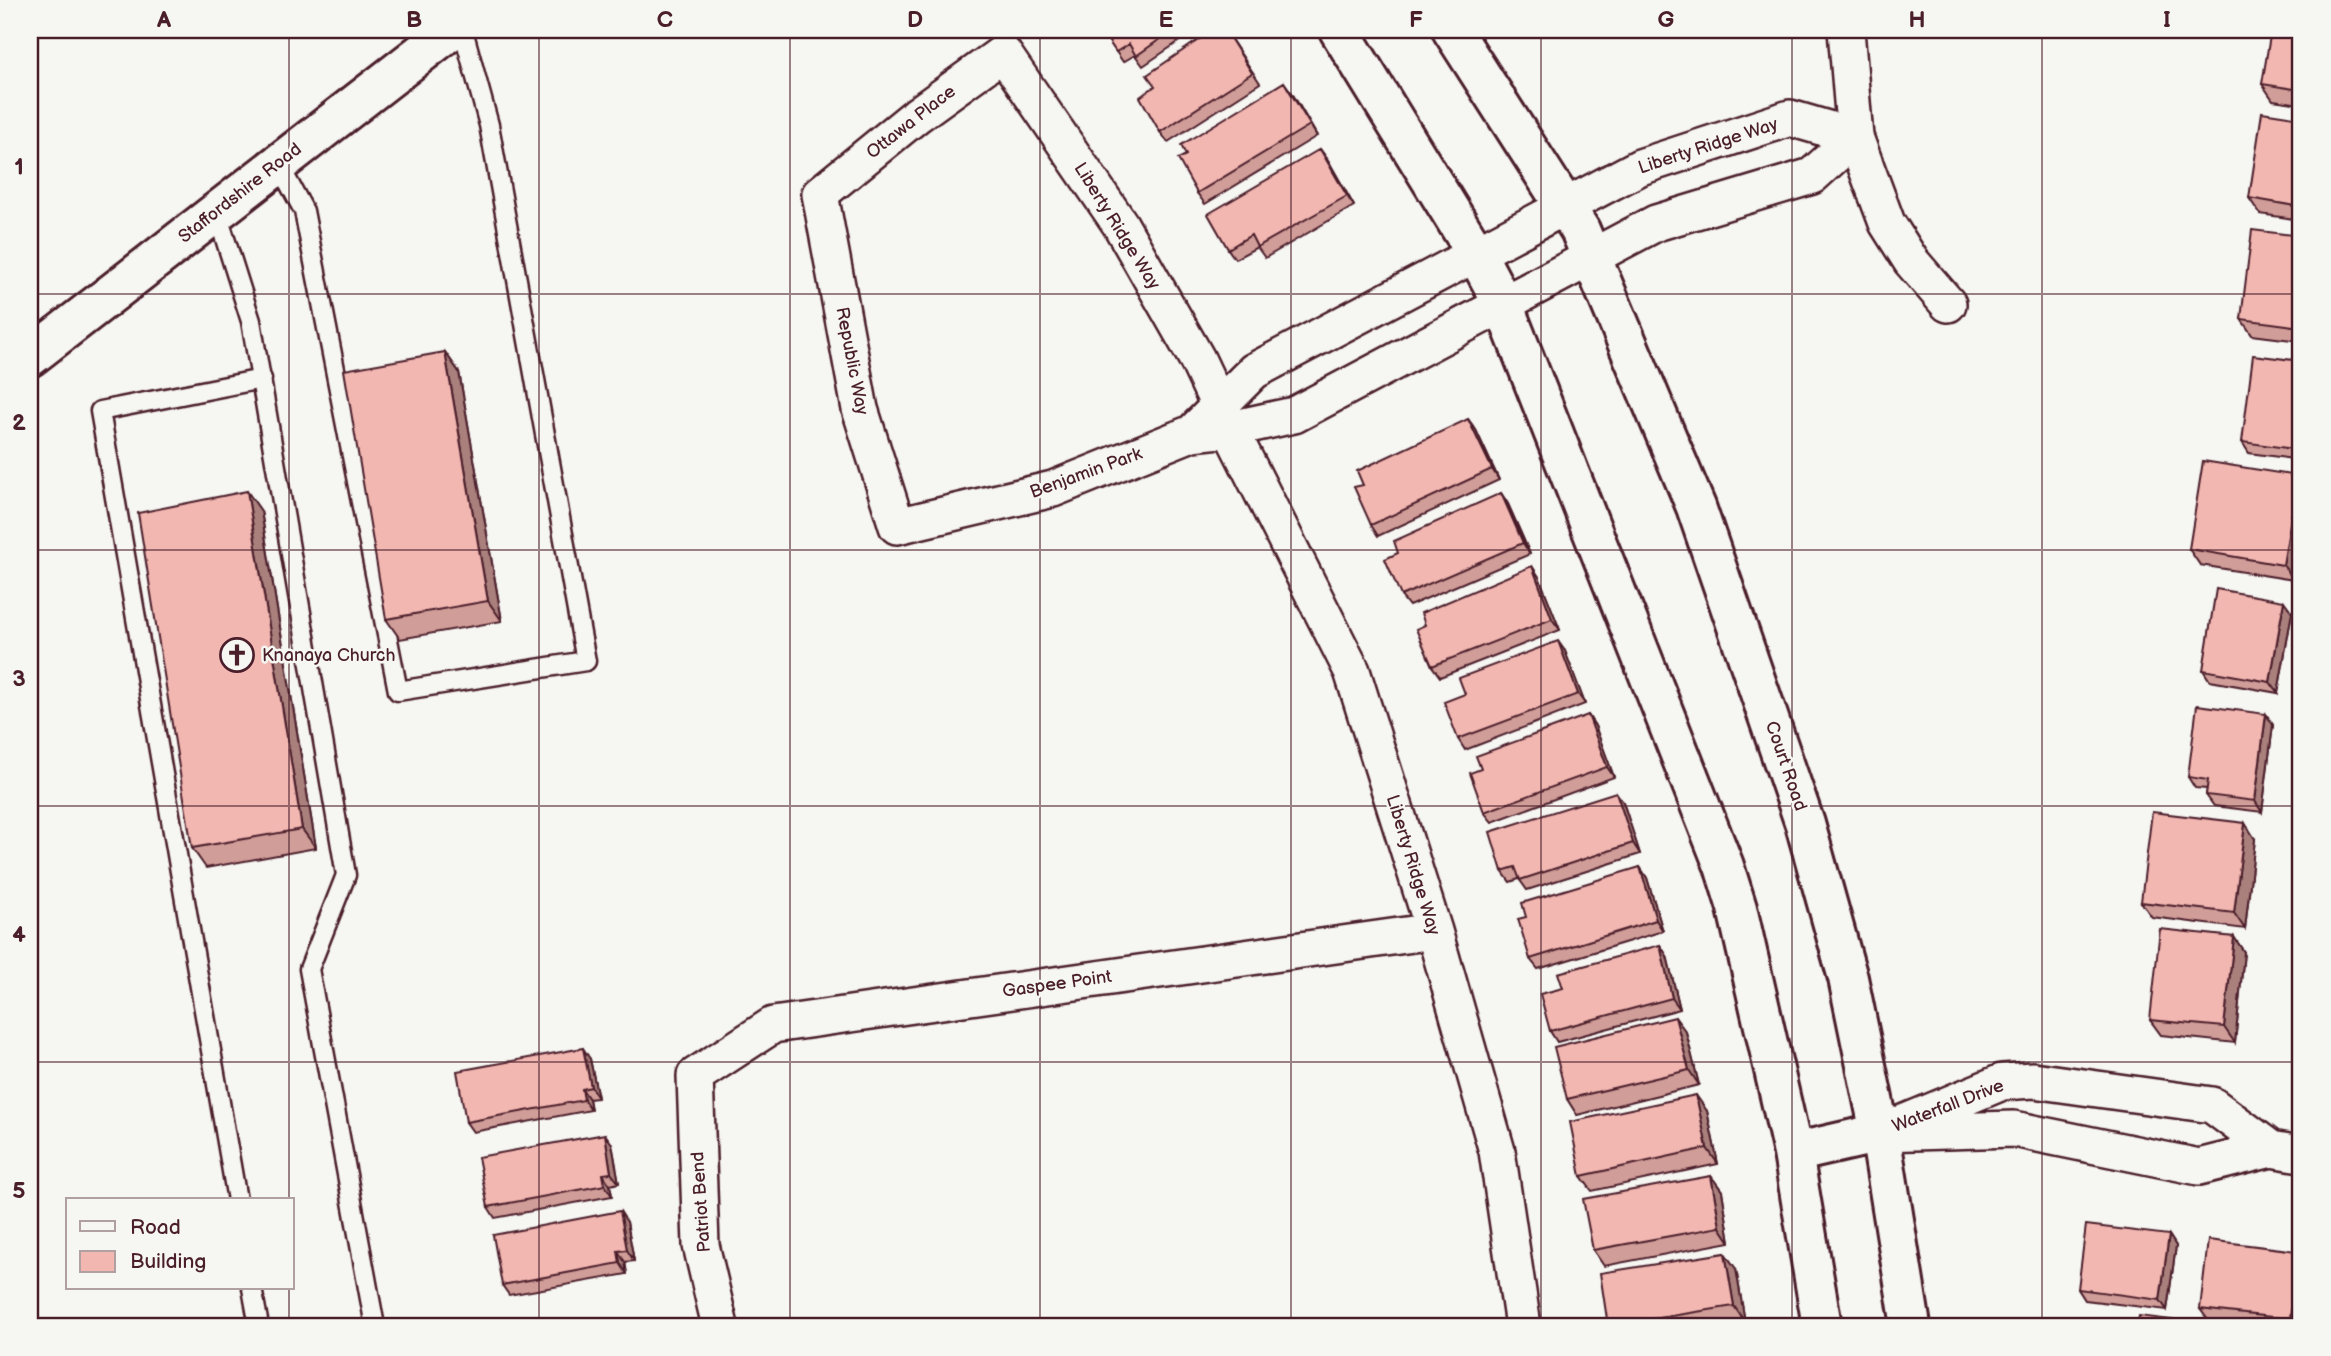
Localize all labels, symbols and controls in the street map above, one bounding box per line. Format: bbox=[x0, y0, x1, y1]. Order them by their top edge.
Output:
text: A bbox=[156, 6, 172, 34]
text: B bbox=[406, 6, 422, 34]
text: C bbox=[657, 6, 673, 34]
text: D bbox=[907, 6, 923, 34]
text: E bbox=[1159, 6, 1174, 34]
text: F bbox=[1409, 6, 1423, 34]
text: G bbox=[1658, 6, 1675, 34]
text: H bbox=[1908, 6, 1926, 34]
text: I bbox=[2163, 6, 2171, 34]
street label: Ottawa Place bbox=[862, 81, 960, 163]
street label: Liberty Ridge Way bbox=[1635, 113, 1781, 178]
street label: Staffordshire Road bbox=[174, 139, 306, 247]
text: 1 bbox=[14, 153, 24, 181]
street label: Liberty Ridge Way bbox=[1069, 159, 1165, 294]
street label: Republic Way bbox=[831, 305, 873, 418]
text: 2 bbox=[12, 409, 26, 437]
street label: Benjamin Park bbox=[1027, 443, 1145, 503]
church icon: Knanaya Church bbox=[218, 636, 256, 674]
place label: Knanaya Church bbox=[262, 645, 395, 666]
text: 3 bbox=[12, 665, 26, 693]
street label: Court Road bbox=[1761, 718, 1811, 814]
street label: Liberty Ridge Way bbox=[1382, 792, 1445, 939]
text: 4 bbox=[12, 921, 26, 949]
street label: Gaspee Point bbox=[1001, 966, 1113, 1002]
street label: Waterfall Drive bbox=[1889, 1075, 2007, 1137]
street label: Patriot Bend bbox=[687, 1151, 715, 1253]
text: 5 bbox=[12, 1177, 26, 1205]
legend bbox=[66, 1198, 294, 1290]
text: Road bbox=[130, 1215, 181, 1240]
text: Building bbox=[130, 1249, 206, 1274]

